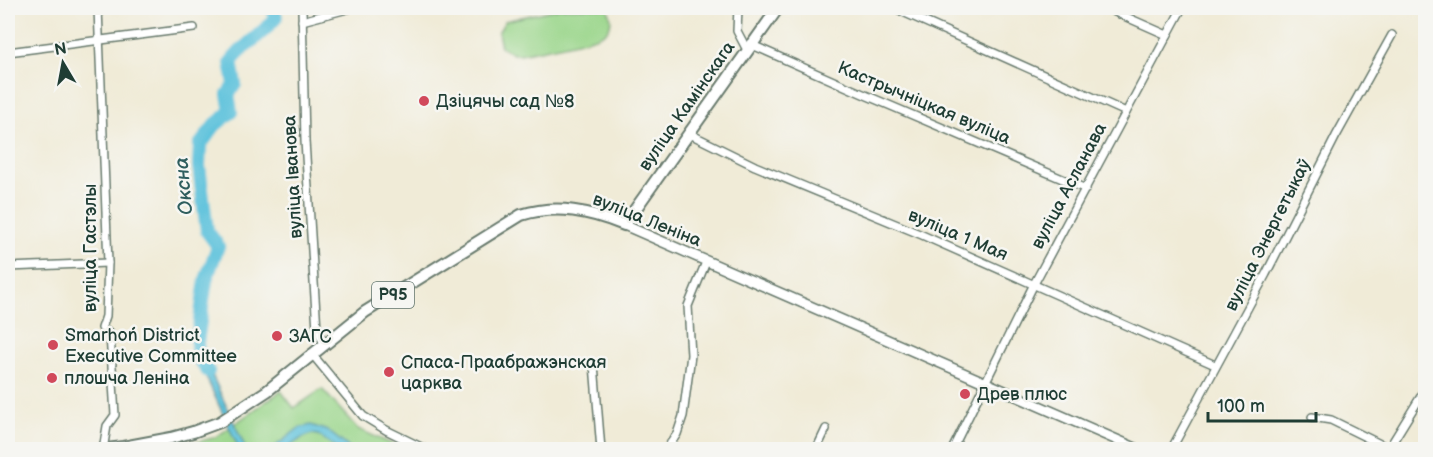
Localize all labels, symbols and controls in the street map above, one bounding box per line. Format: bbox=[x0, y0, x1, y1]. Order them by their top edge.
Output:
north arrow bbox=[33, 33, 93, 93]
street label: вуліца Камінскага bbox=[634, 37, 740, 175]
text: N bbox=[53, 39, 68, 60]
street label: Кастрычніцкая вуліца bbox=[835, 57, 1014, 149]
place label: Дзіцячы сад №8 bbox=[436, 91, 575, 112]
marker: Дзіцячы сад №8 bbox=[417, 94, 431, 108]
street label: вуліца Іванова bbox=[279, 115, 307, 239]
street label: вуліца Асланава bbox=[1027, 119, 1111, 253]
street label: вуліца Энергетыкаў bbox=[1221, 155, 1316, 314]
water label: Оксна bbox=[170, 156, 198, 216]
street label: вуліца Гастэлы bbox=[80, 184, 101, 312]
street label: вуліца Леніна bbox=[590, 189, 705, 251]
street label: вуліца 1 Мая bbox=[905, 205, 1011, 265]
road number: Р95 bbox=[372, 282, 414, 308]
place label: Smarhoń District Executive Committee bbox=[65, 325, 237, 367]
place label: ЗАГС bbox=[289, 326, 332, 347]
marker: ЗАГС bbox=[270, 329, 284, 343]
marker: Smarhoń District Executive Committee bbox=[46, 338, 60, 352]
place label: Спаса-Праабражэнская царква bbox=[401, 352, 607, 394]
marker: Спаса-Праабражэнская царква bbox=[382, 365, 396, 379]
place label: плошча Леніна bbox=[64, 368, 190, 389]
marker: плошча Леніна bbox=[45, 371, 59, 385]
place label: Древ плюс bbox=[977, 384, 1067, 405]
scale bar bbox=[1208, 385, 1316, 423]
marker: Древ плюс bbox=[958, 387, 972, 401]
text: 100 m bbox=[1217, 396, 1265, 417]

